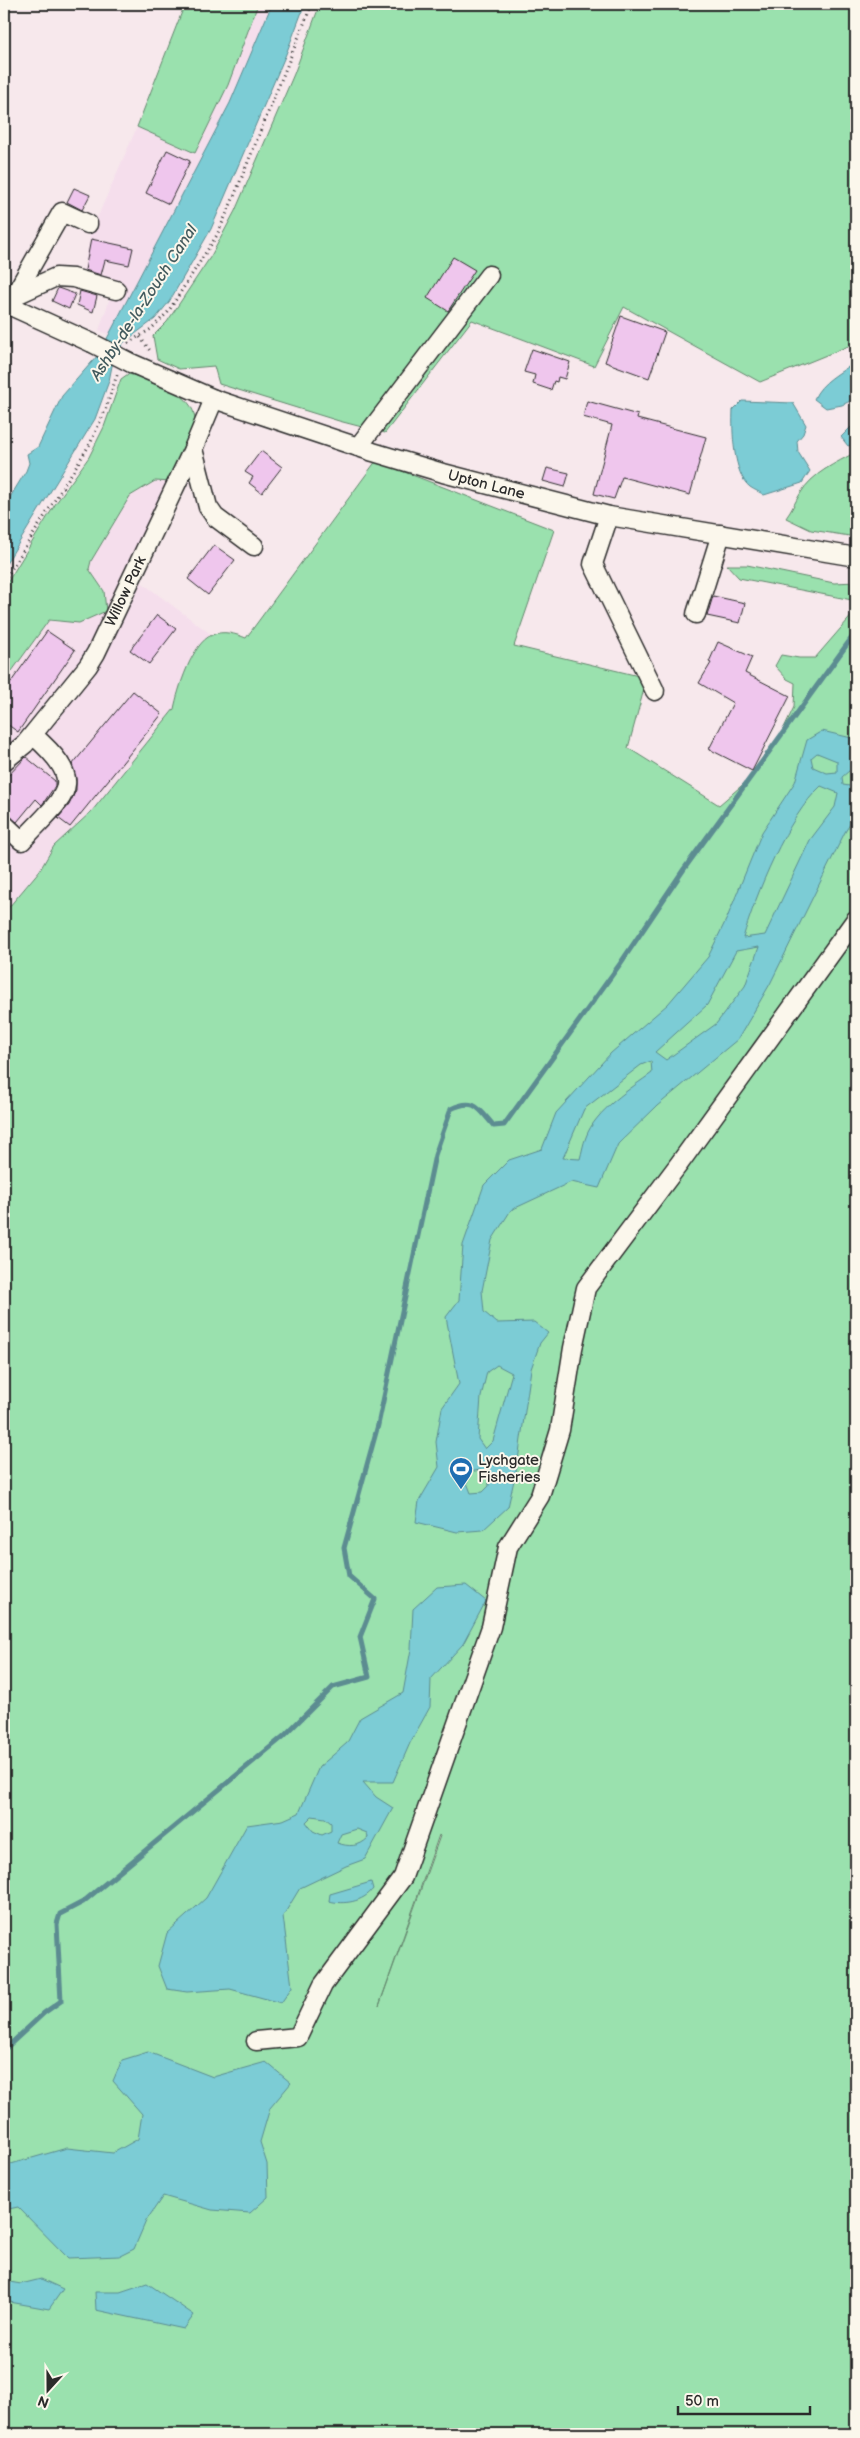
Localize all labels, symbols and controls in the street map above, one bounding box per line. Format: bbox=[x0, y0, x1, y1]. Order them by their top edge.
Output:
water label: Ashby-de-la-Zouch Canal bbox=[86, 220, 202, 385]
street label: Upton Lane bbox=[446, 466, 527, 504]
street label: Willow Park bbox=[101, 553, 151, 630]
place label: Lychgate Fisheries bbox=[478, 1451, 541, 1487]
sports icon: Lychgate Fisheries bbox=[448, 1456, 474, 1490]
north arrow bbox=[22, 2366, 72, 2416]
scale bar bbox=[678, 2383, 810, 2415]
text: N bbox=[36, 2392, 51, 2411]
text: 50 m bbox=[685, 2392, 719, 2411]

